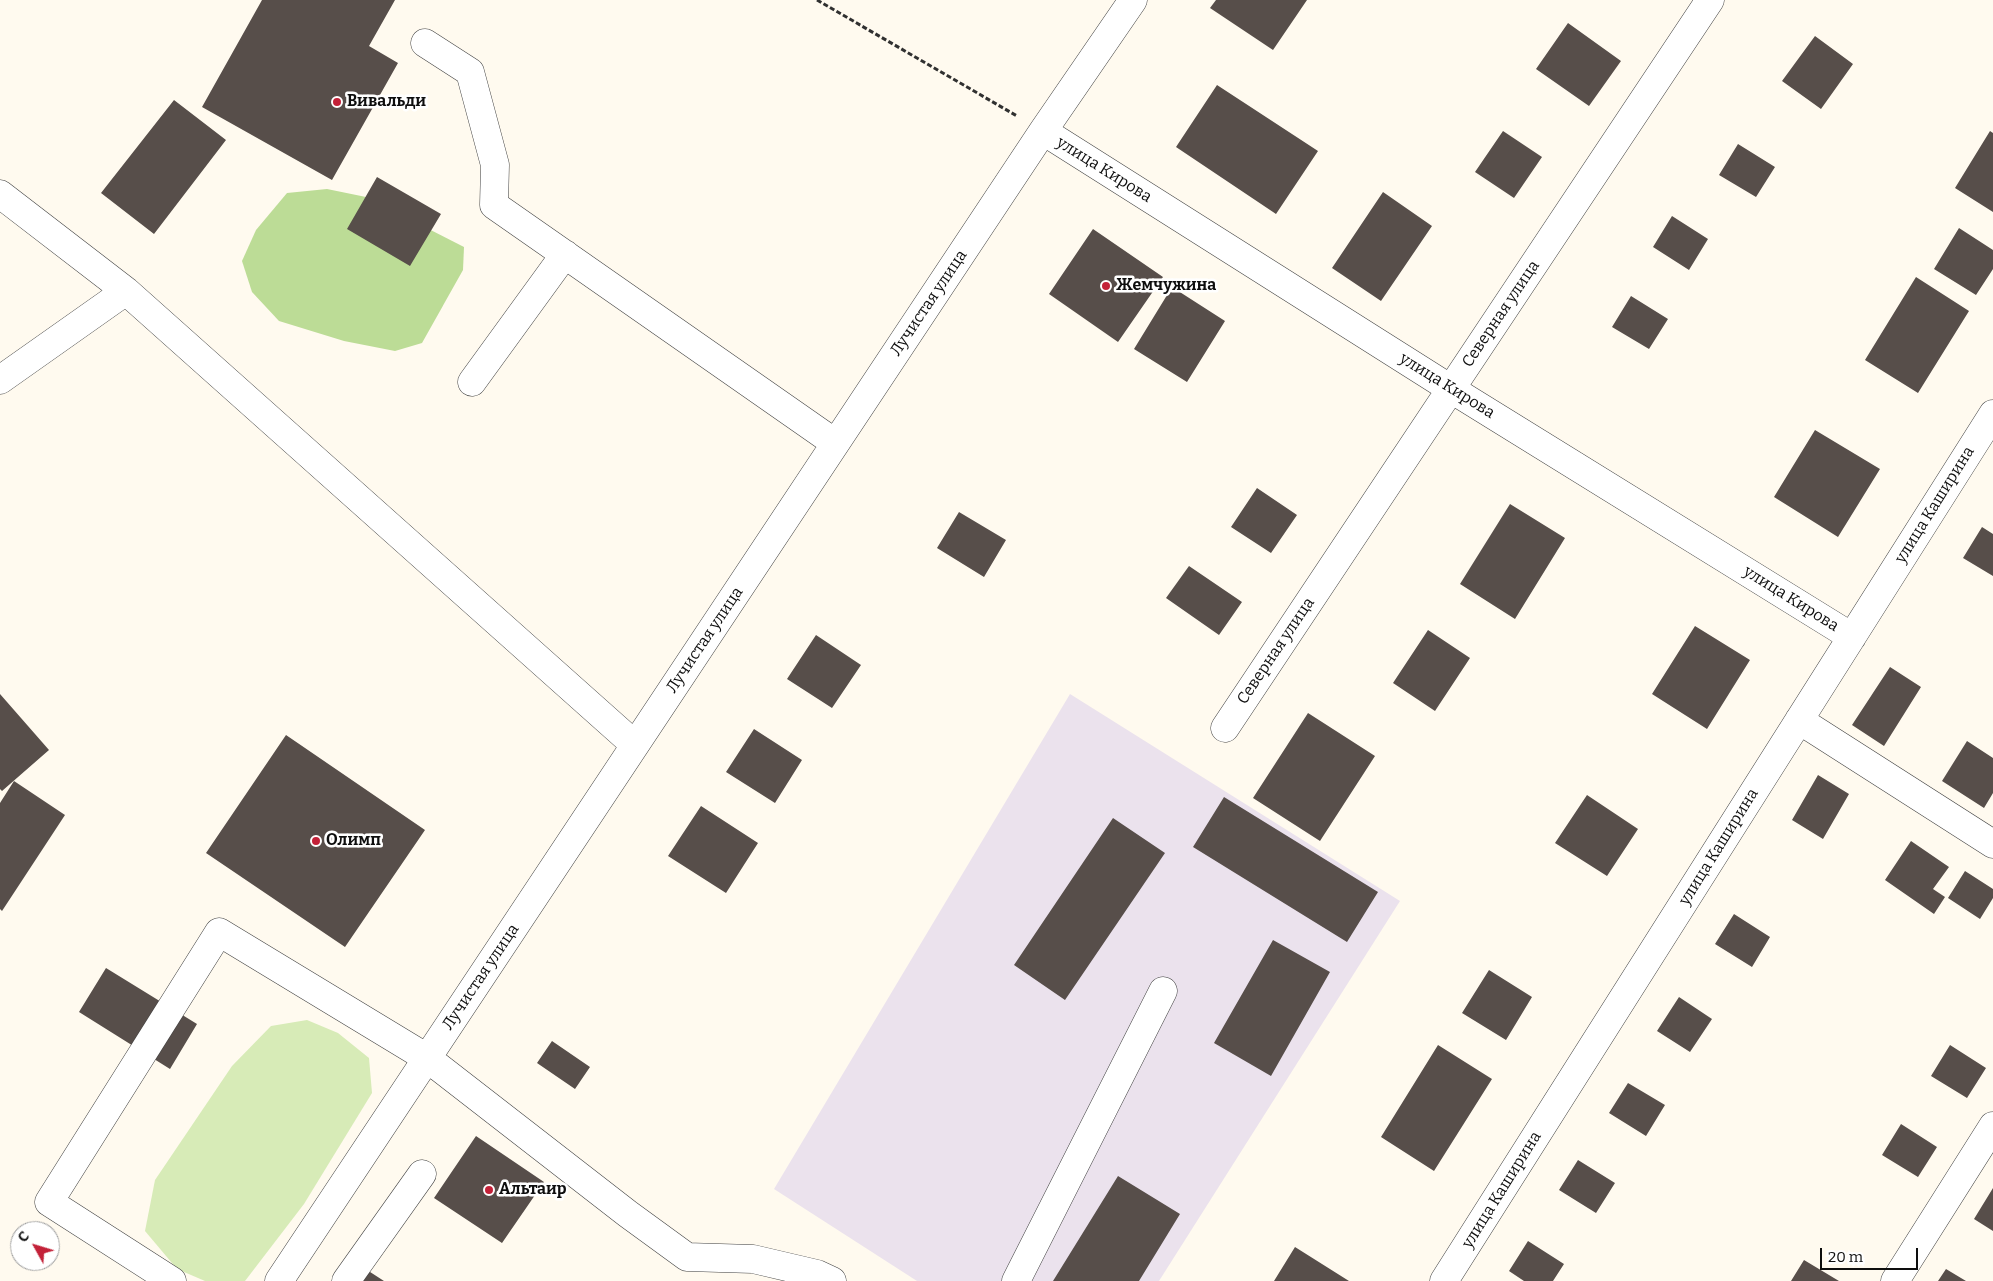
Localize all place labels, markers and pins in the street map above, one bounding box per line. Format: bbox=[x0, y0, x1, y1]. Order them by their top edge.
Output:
place label: Вивальди bbox=[347, 92, 426, 112]
marker: Вивальди bbox=[331, 96, 343, 108]
place label: Жемчужина bbox=[1116, 276, 1216, 296]
marker: Жемчужина bbox=[1100, 280, 1112, 292]
place label: Олимп bbox=[326, 831, 381, 851]
marker: Олимп bbox=[310, 835, 322, 847]
place label: Альтаир bbox=[499, 1180, 567, 1200]
marker: Альтаир bbox=[483, 1184, 495, 1196]

